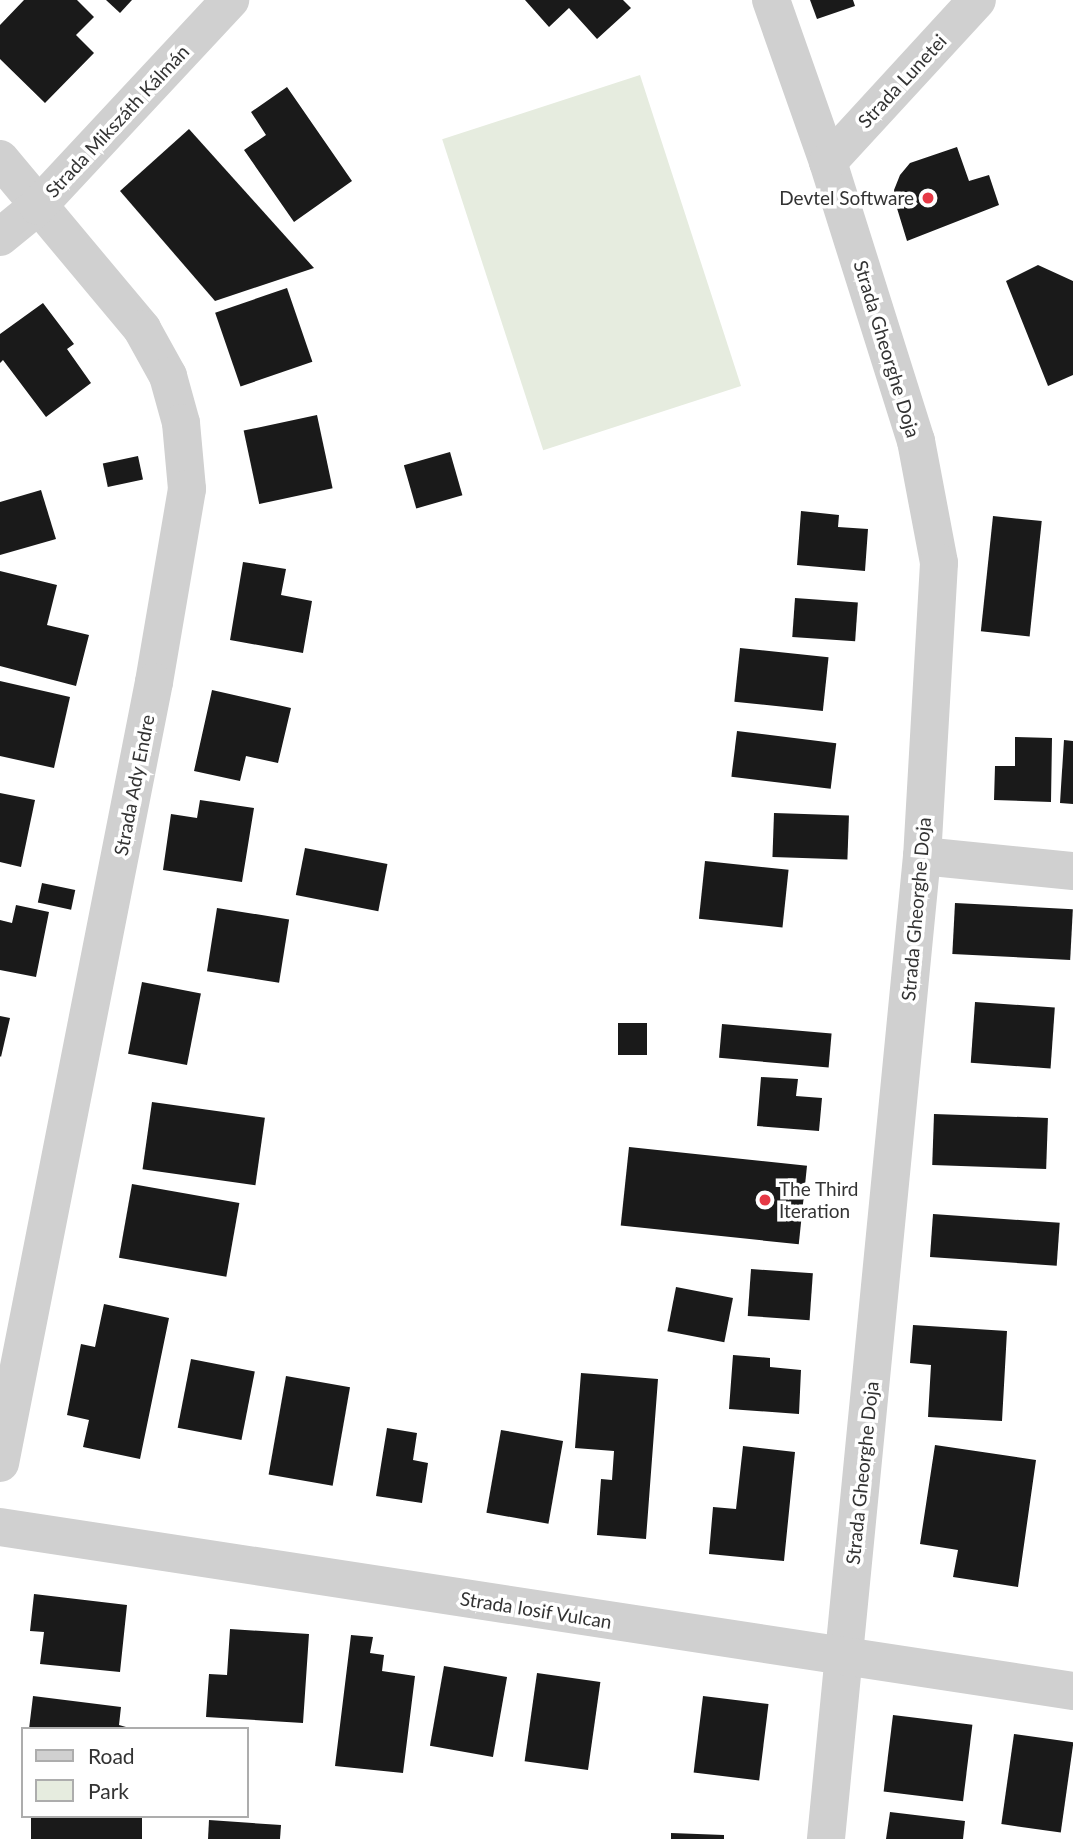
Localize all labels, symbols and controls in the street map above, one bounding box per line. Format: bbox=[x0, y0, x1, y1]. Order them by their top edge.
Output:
street label: Strada Lunetei bbox=[853, 29, 951, 133]
street label: Strada Mikszáth Kálmán bbox=[40, 40, 194, 202]
place label: Devtel Software bbox=[779, 187, 914, 209]
marker: Devtel Software bbox=[920, 190, 936, 206]
street label: Strada Gheorghe Doja bbox=[849, 258, 925, 440]
street label: Strada Ady Endre bbox=[109, 712, 159, 858]
street label: Strada Gheorghe Doja bbox=[897, 816, 935, 1002]
place label: The Third Iteration bbox=[779, 1178, 859, 1222]
marker: The Third Iteration bbox=[757, 1192, 773, 1208]
street label: Strada Gheorghe Doja bbox=[841, 1380, 883, 1566]
street label: Strada Iosif Vulcan bbox=[458, 1587, 614, 1633]
legend bbox=[21, 1727, 248, 1818]
text: Road bbox=[88, 1743, 135, 1768]
text: Park bbox=[88, 1778, 129, 1803]

